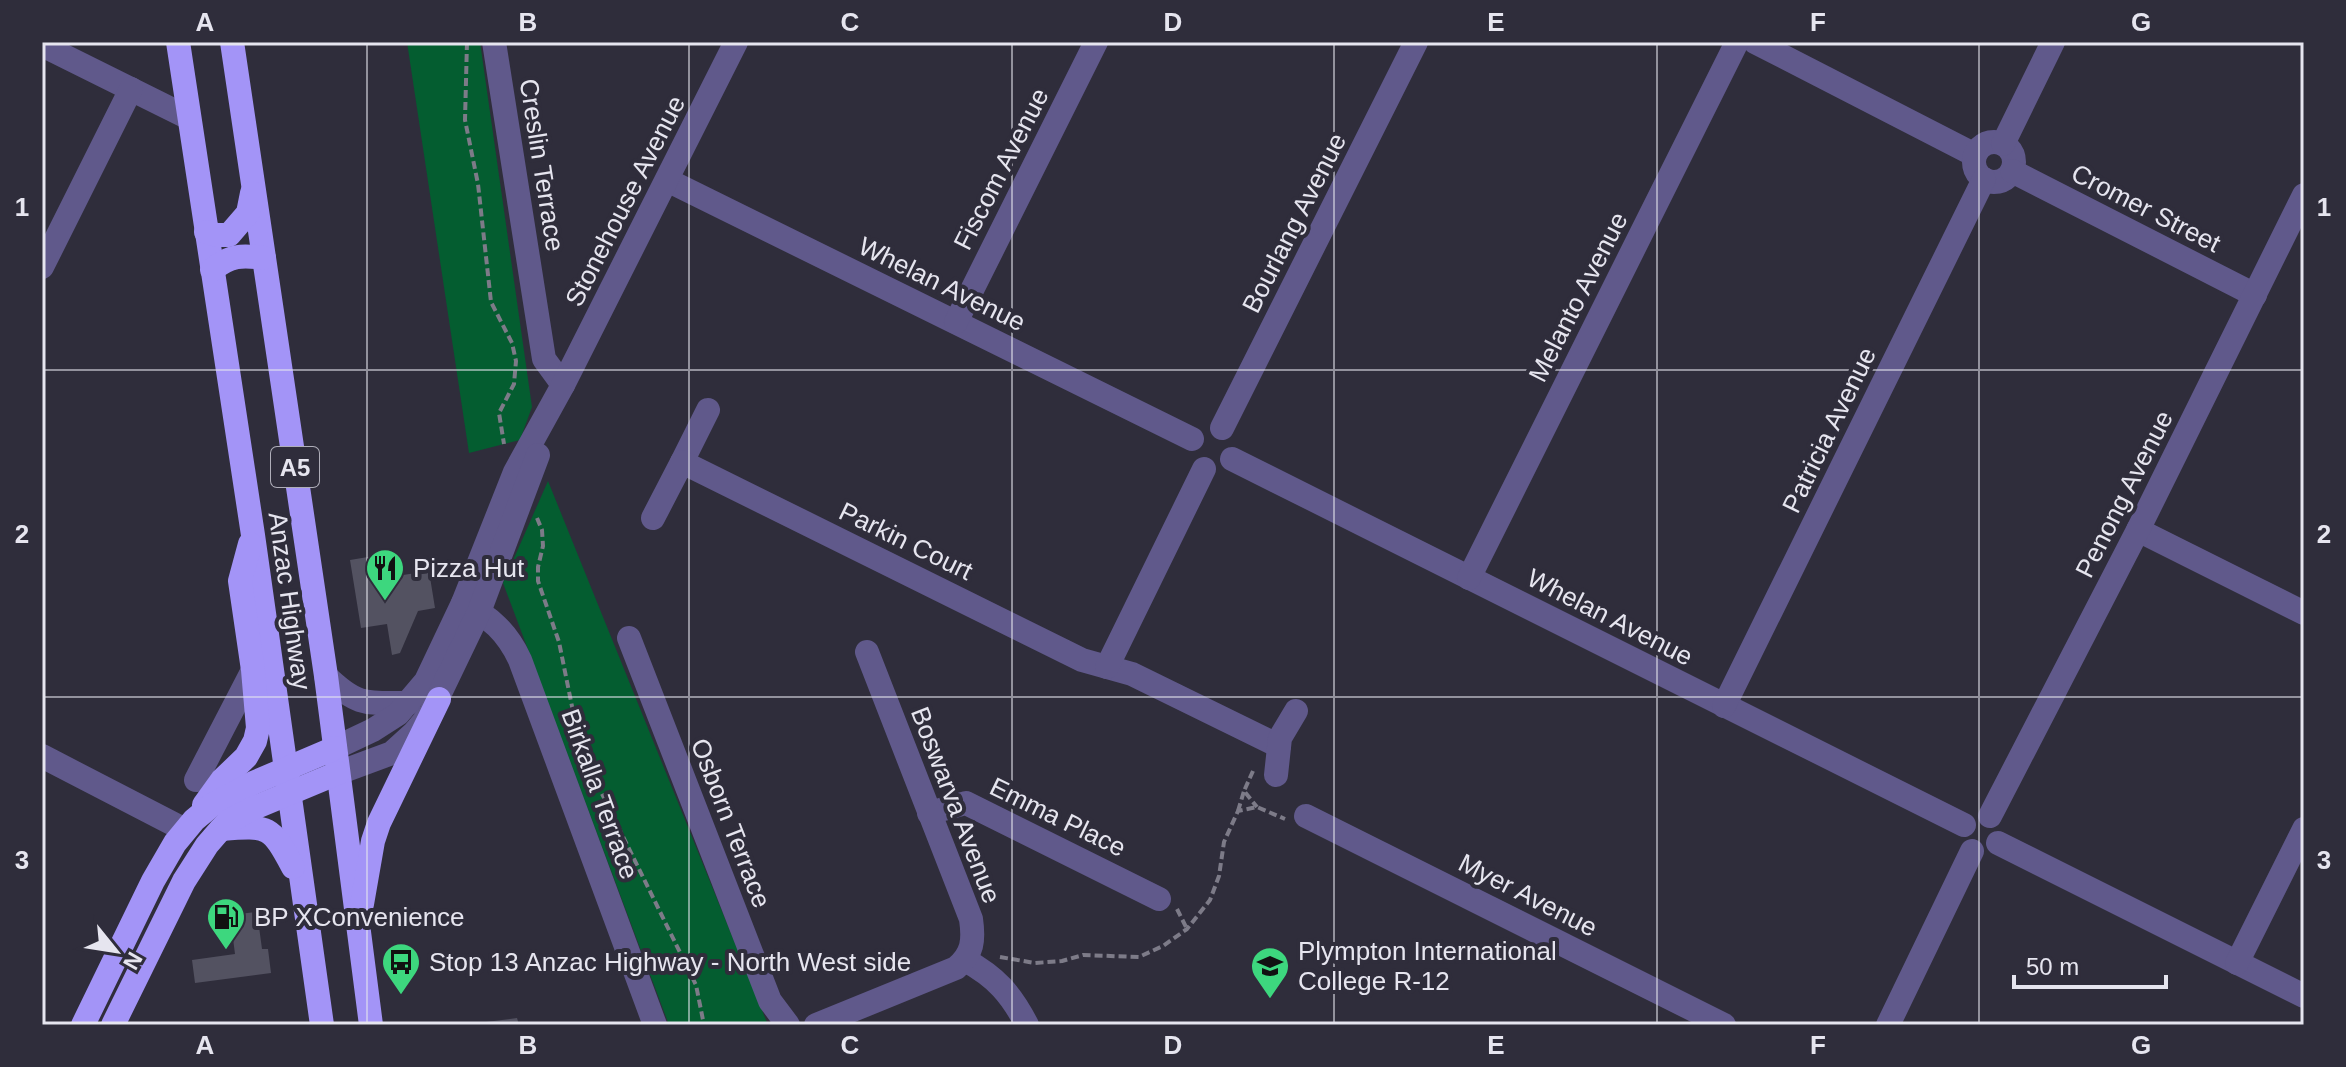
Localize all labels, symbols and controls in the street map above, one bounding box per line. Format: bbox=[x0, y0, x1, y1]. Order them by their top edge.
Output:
text: A bbox=[196, 7, 215, 37]
text: B bbox=[519, 7, 537, 37]
text: C bbox=[841, 7, 860, 37]
text: D bbox=[1164, 7, 1182, 37]
text: E bbox=[1487, 7, 1505, 37]
text: F bbox=[1810, 7, 1826, 37]
text: G bbox=[2131, 7, 2151, 37]
street label: Creslin Terrace bbox=[514, 77, 570, 253]
street label: Fiscom Avenue bbox=[947, 83, 1055, 255]
street label: Stonehouse Avenue bbox=[559, 91, 691, 311]
street label: Bourlang Avenue bbox=[1236, 128, 1352, 318]
street label: Cromer Street bbox=[2066, 158, 2226, 259]
text: 1 bbox=[15, 192, 29, 222]
text: 1 bbox=[2317, 192, 2331, 222]
street label: Melanto Avenue bbox=[1522, 207, 1634, 387]
street label: Whelan Avenue bbox=[854, 231, 1030, 337]
street label: Patricia Avenue bbox=[1776, 342, 1882, 518]
street label: Penong Avenue bbox=[2069, 406, 2179, 582]
road number: A5 bbox=[271, 447, 319, 487]
street label: Parkin Court bbox=[834, 496, 978, 586]
street label: Anzac Highway bbox=[263, 510, 317, 692]
text: 2 bbox=[15, 519, 29, 549]
text: 2 bbox=[2317, 519, 2331, 549]
restaurant icon: Pizza Hut bbox=[364, 547, 406, 602]
place label: Pizza Hut bbox=[413, 553, 525, 583]
street label: Whelan Avenue bbox=[1522, 562, 1698, 672]
street label: Boswarva Avenue bbox=[905, 703, 1007, 907]
street label: Birkalla Terrace bbox=[555, 705, 645, 883]
street label: Osborn Terrace bbox=[685, 734, 777, 912]
street label: Emma Place bbox=[985, 771, 1131, 863]
text: 3 bbox=[15, 845, 29, 875]
text: 3 bbox=[2317, 845, 2331, 875]
street label: Myer Avenue bbox=[1454, 847, 1602, 943]
fuel station icon: BP XConvenience bbox=[205, 896, 247, 951]
place label: BP XConvenience bbox=[254, 902, 465, 932]
north arrow bbox=[76, 911, 156, 991]
place label: Plympton International College R-12 bbox=[1298, 936, 1557, 996]
scale bar bbox=[2014, 939, 2166, 989]
bus stop icon: Stop 13 Anzac Highway - North West side bbox=[380, 941, 422, 996]
school or university icon: Plympton International College R-12 bbox=[1249, 945, 1291, 1000]
place label: Stop 13 Anzac Highway - North West side bbox=[429, 947, 911, 977]
text: N bbox=[118, 948, 148, 974]
text: 50 m bbox=[2026, 953, 2079, 980]
text: A bbox=[196, 1030, 215, 1060]
text: B bbox=[519, 1030, 537, 1060]
text: C bbox=[841, 1030, 860, 1060]
text: D bbox=[1164, 1030, 1182, 1060]
text: E bbox=[1487, 1030, 1505, 1060]
text: F bbox=[1810, 1030, 1826, 1060]
text: G bbox=[2131, 1030, 2151, 1060]

